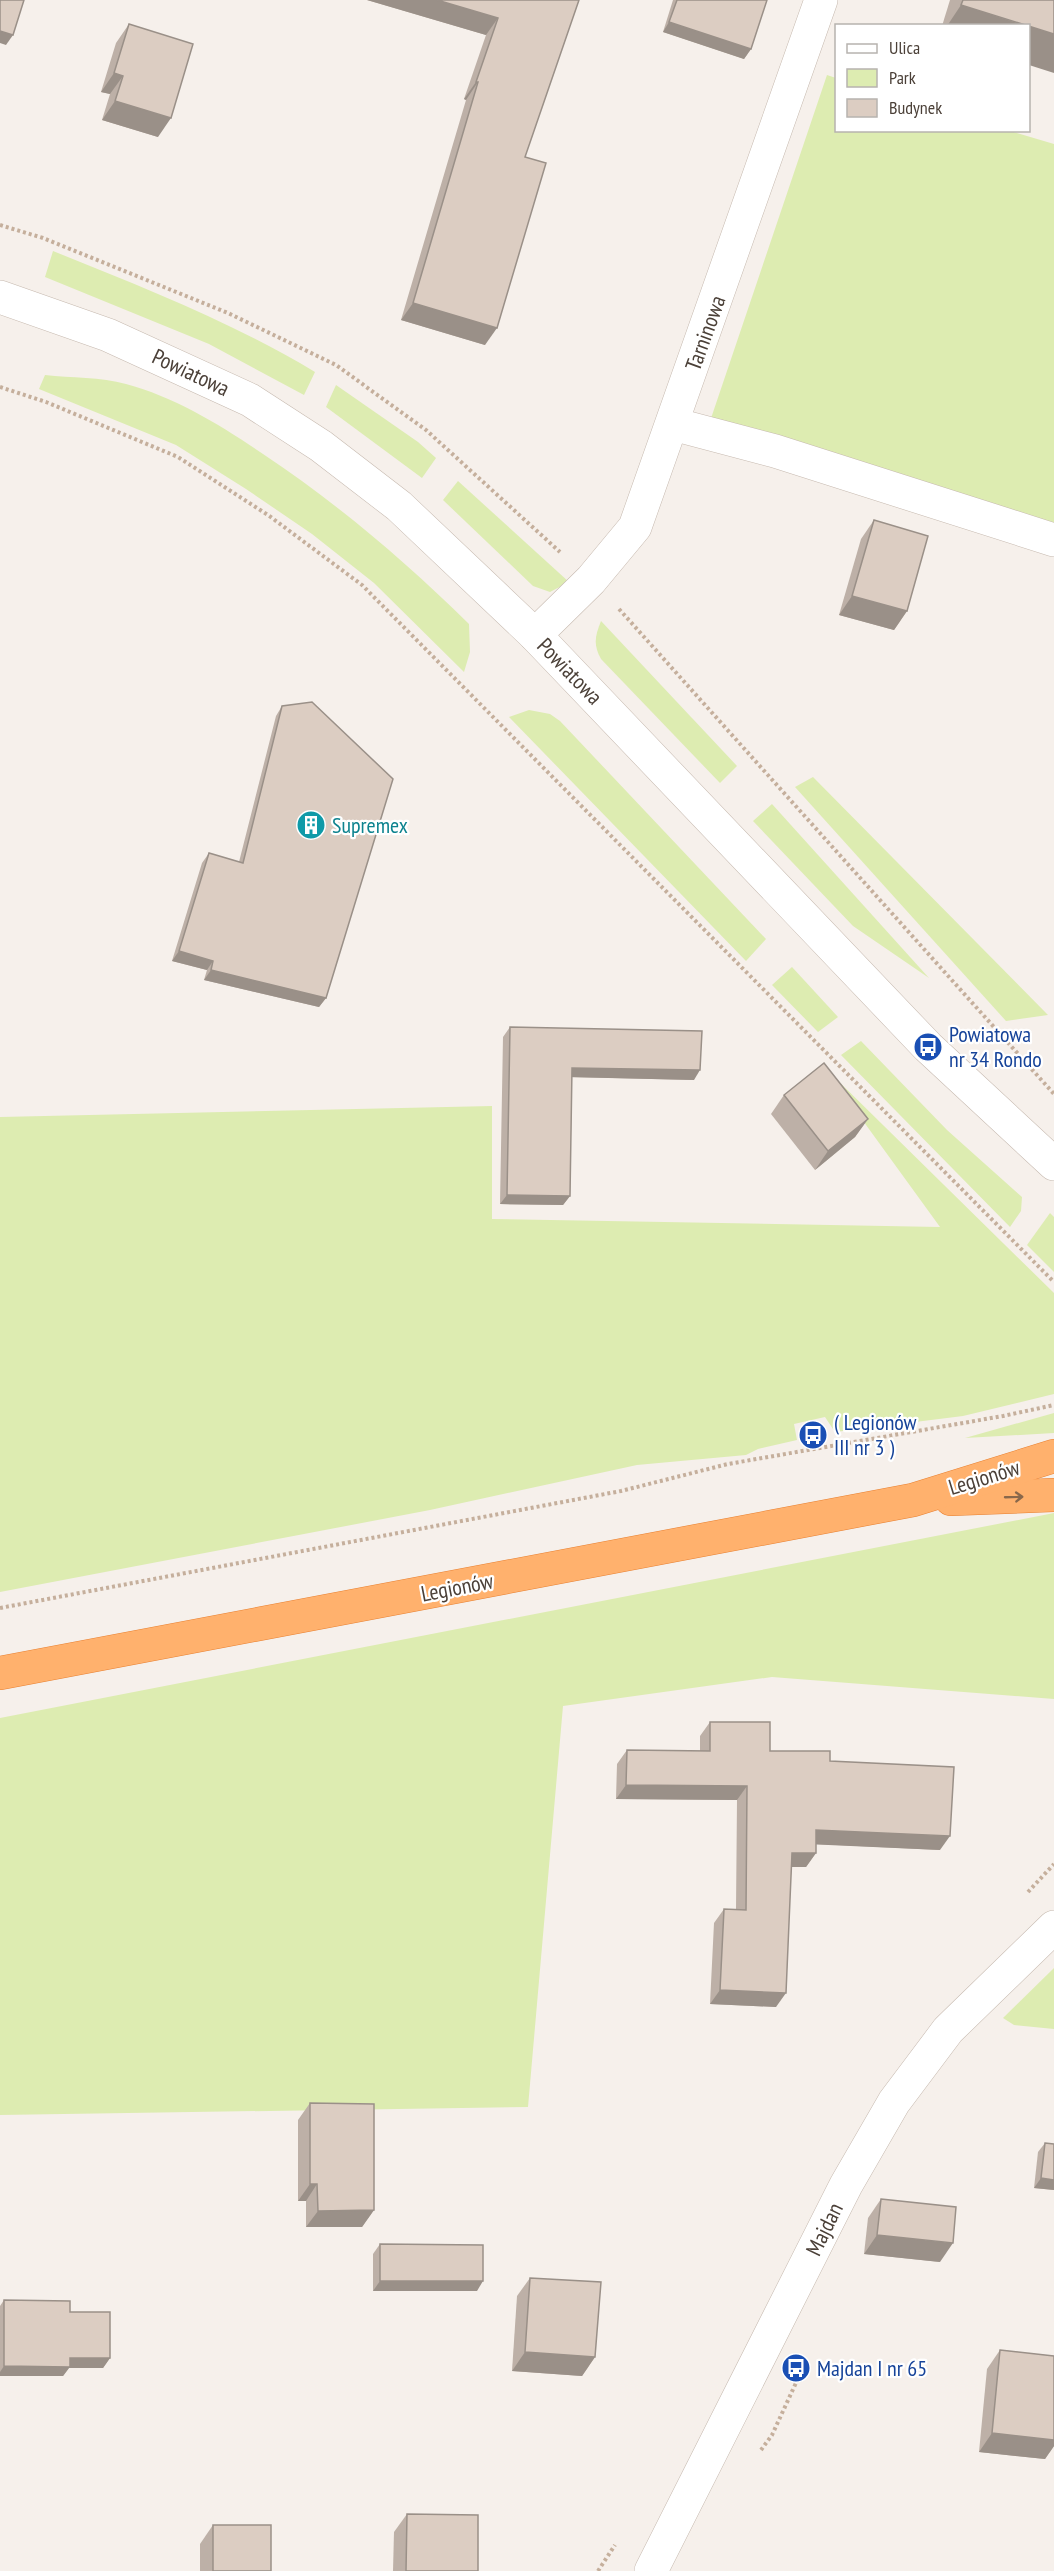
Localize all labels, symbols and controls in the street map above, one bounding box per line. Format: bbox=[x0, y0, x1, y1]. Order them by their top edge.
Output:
legend bbox=[835, 24, 1030, 132]
text: Ulica bbox=[889, 36, 920, 59]
text: Park bbox=[889, 66, 916, 89]
text: Budynek bbox=[889, 96, 942, 119]
street label: Tarninowa bbox=[679, 292, 731, 374]
street label: Powiatowa bbox=[148, 342, 234, 402]
street label: Powiatowa bbox=[531, 632, 609, 710]
building icon: Supremex bbox=[295, 809, 327, 841]
place label: Supremex bbox=[332, 811, 408, 839]
place label: Powiatowa nr 34 Rondo bbox=[949, 1020, 1042, 1073]
bus stop icon: Powiatowa nr 34 Rondo bbox=[912, 1031, 944, 1063]
place label: ( Legionów III nr 3 ) bbox=[834, 1408, 917, 1461]
bus stop icon: ( Legionów III nr 3 ) bbox=[797, 1419, 829, 1451]
street label: Legionów bbox=[945, 1453, 1023, 1501]
one-way arrow bbox=[1003, 1491, 1023, 1502]
street label: Legionów bbox=[419, 1566, 495, 1608]
street label: Majdan bbox=[799, 2198, 849, 2260]
bus stop icon: Majdan I nr 65 bbox=[780, 2352, 812, 2384]
place label: Majdan I nr 65 bbox=[817, 2354, 927, 2382]

